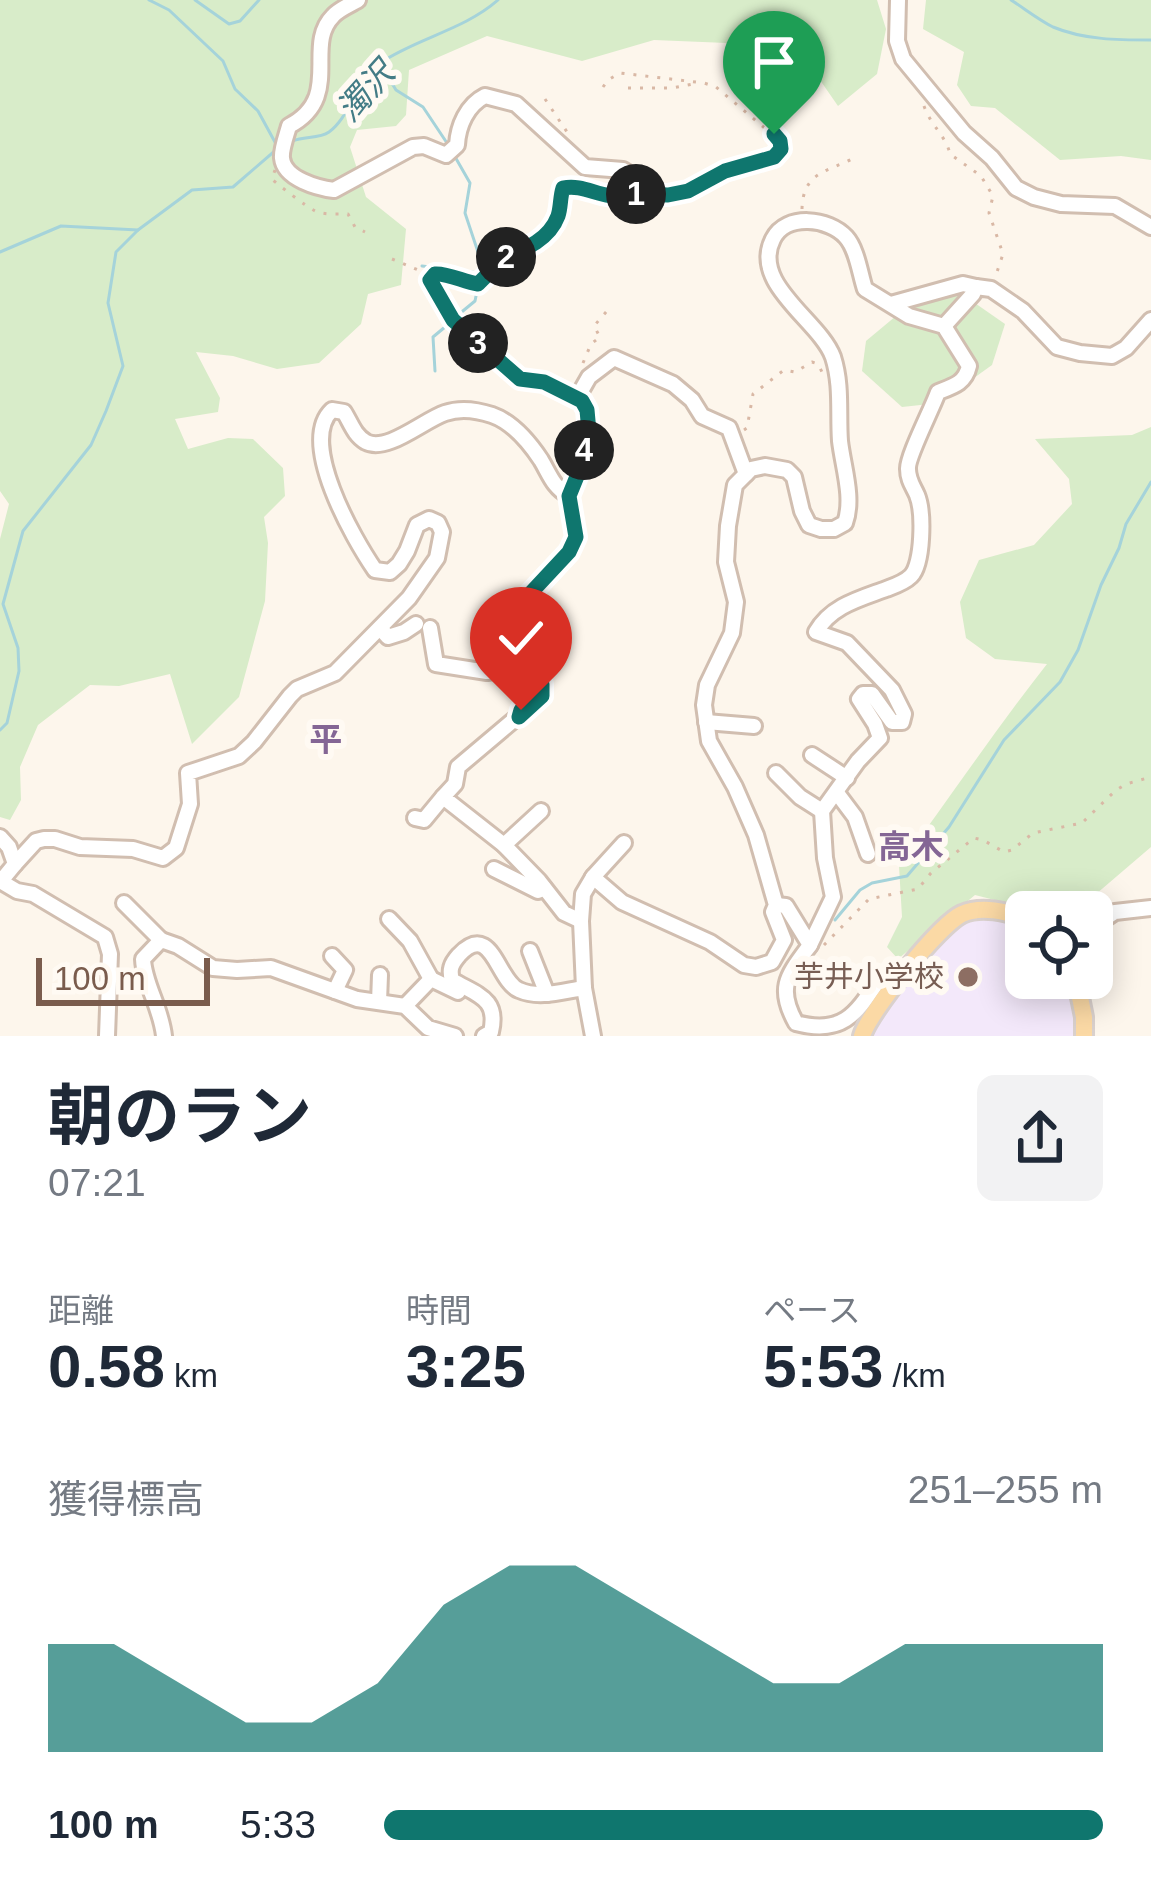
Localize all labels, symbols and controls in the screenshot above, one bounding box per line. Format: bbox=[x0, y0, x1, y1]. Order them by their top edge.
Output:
pin bbox=[723, 11, 825, 134]
icon: arrive bbox=[741, 29, 807, 95]
water label: 濁沢 bbox=[330, 51, 404, 128]
pin: 1 bbox=[606, 164, 666, 224]
text: 1 bbox=[627, 175, 645, 212]
pin: 2 bbox=[476, 227, 536, 287]
text: 2 bbox=[497, 238, 515, 275]
pin: 3 bbox=[448, 313, 508, 373]
text: 3 bbox=[469, 324, 487, 361]
pin: 4 bbox=[554, 420, 614, 480]
text: 4 bbox=[575, 431, 593, 468]
pin bbox=[470, 587, 572, 710]
icon: check bbox=[488, 605, 554, 671]
district label: 平 bbox=[310, 721, 343, 758]
district label: 高木 bbox=[878, 828, 944, 865]
map controls bbox=[1005, 891, 1113, 999]
button: locate bbox=[1005, 891, 1113, 999]
scale bar bbox=[36, 952, 210, 1005]
text: 100 m bbox=[54, 960, 146, 997]
place label: 芋井小学校 bbox=[794, 960, 944, 993]
marker: 芋井小学校 bbox=[955, 964, 981, 990]
button: share bbox=[977, 1075, 1103, 1201]
text: 朝のラン bbox=[48, 1079, 312, 1153]
text: 07:21 bbox=[48, 1161, 146, 1204]
text: 距離 bbox=[48, 1292, 114, 1329]
text: 時間 bbox=[406, 1292, 472, 1329]
text: ペース bbox=[763, 1292, 861, 1329]
text: 0.58 bbox=[48, 1333, 165, 1400]
text: 3:25 bbox=[406, 1333, 526, 1400]
text: 5:53 bbox=[763, 1333, 883, 1400]
text: km bbox=[165, 1357, 218, 1394]
text: /km bbox=[883, 1357, 946, 1394]
text: 251–255 m bbox=[908, 1468, 1103, 1511]
text: 獲得標高 bbox=[48, 1478, 204, 1521]
text: 100 m bbox=[48, 1803, 159, 1846]
text: 5:33 bbox=[240, 1803, 316, 1846]

